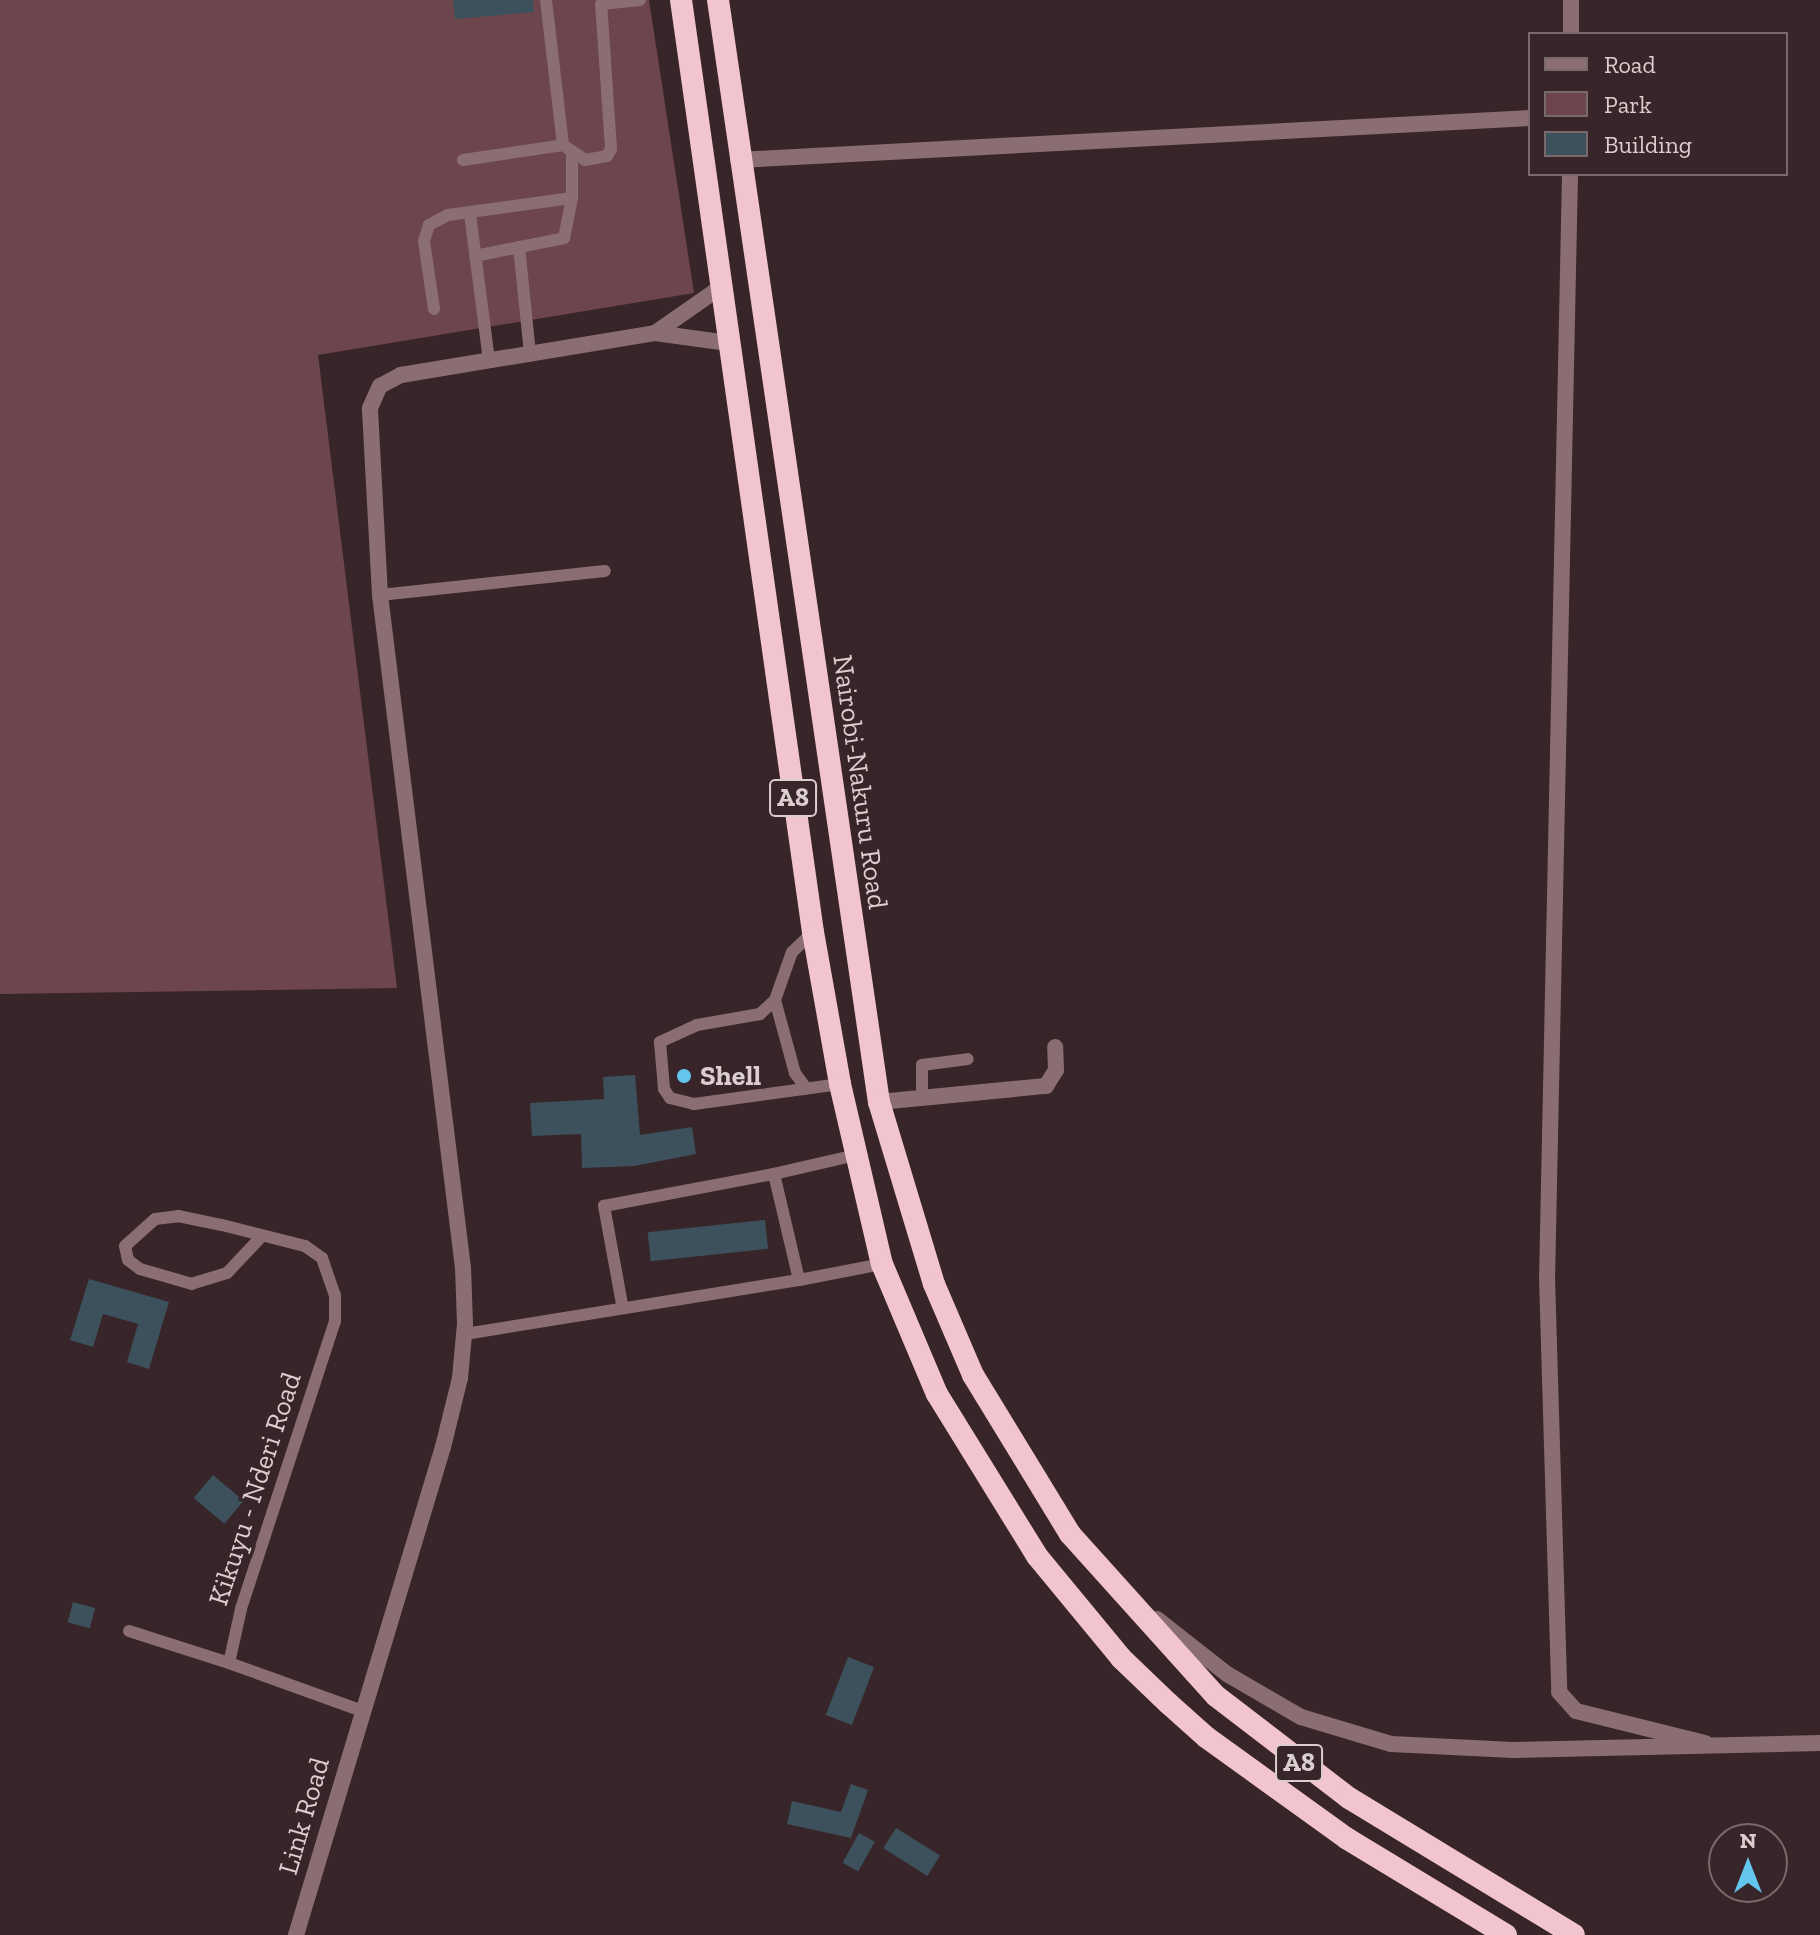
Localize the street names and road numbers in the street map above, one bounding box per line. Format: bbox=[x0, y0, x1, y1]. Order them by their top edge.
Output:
street label: Nairobi-Nakuru Road bbox=[826, 653, 894, 911]
road number: A8 bbox=[769, 776, 817, 820]
street label: Kikuyu - Nderi Road bbox=[201, 1368, 309, 1610]
road number: A8 bbox=[1275, 1741, 1323, 1785]
street label: Link Road bbox=[271, 1754, 337, 1878]

